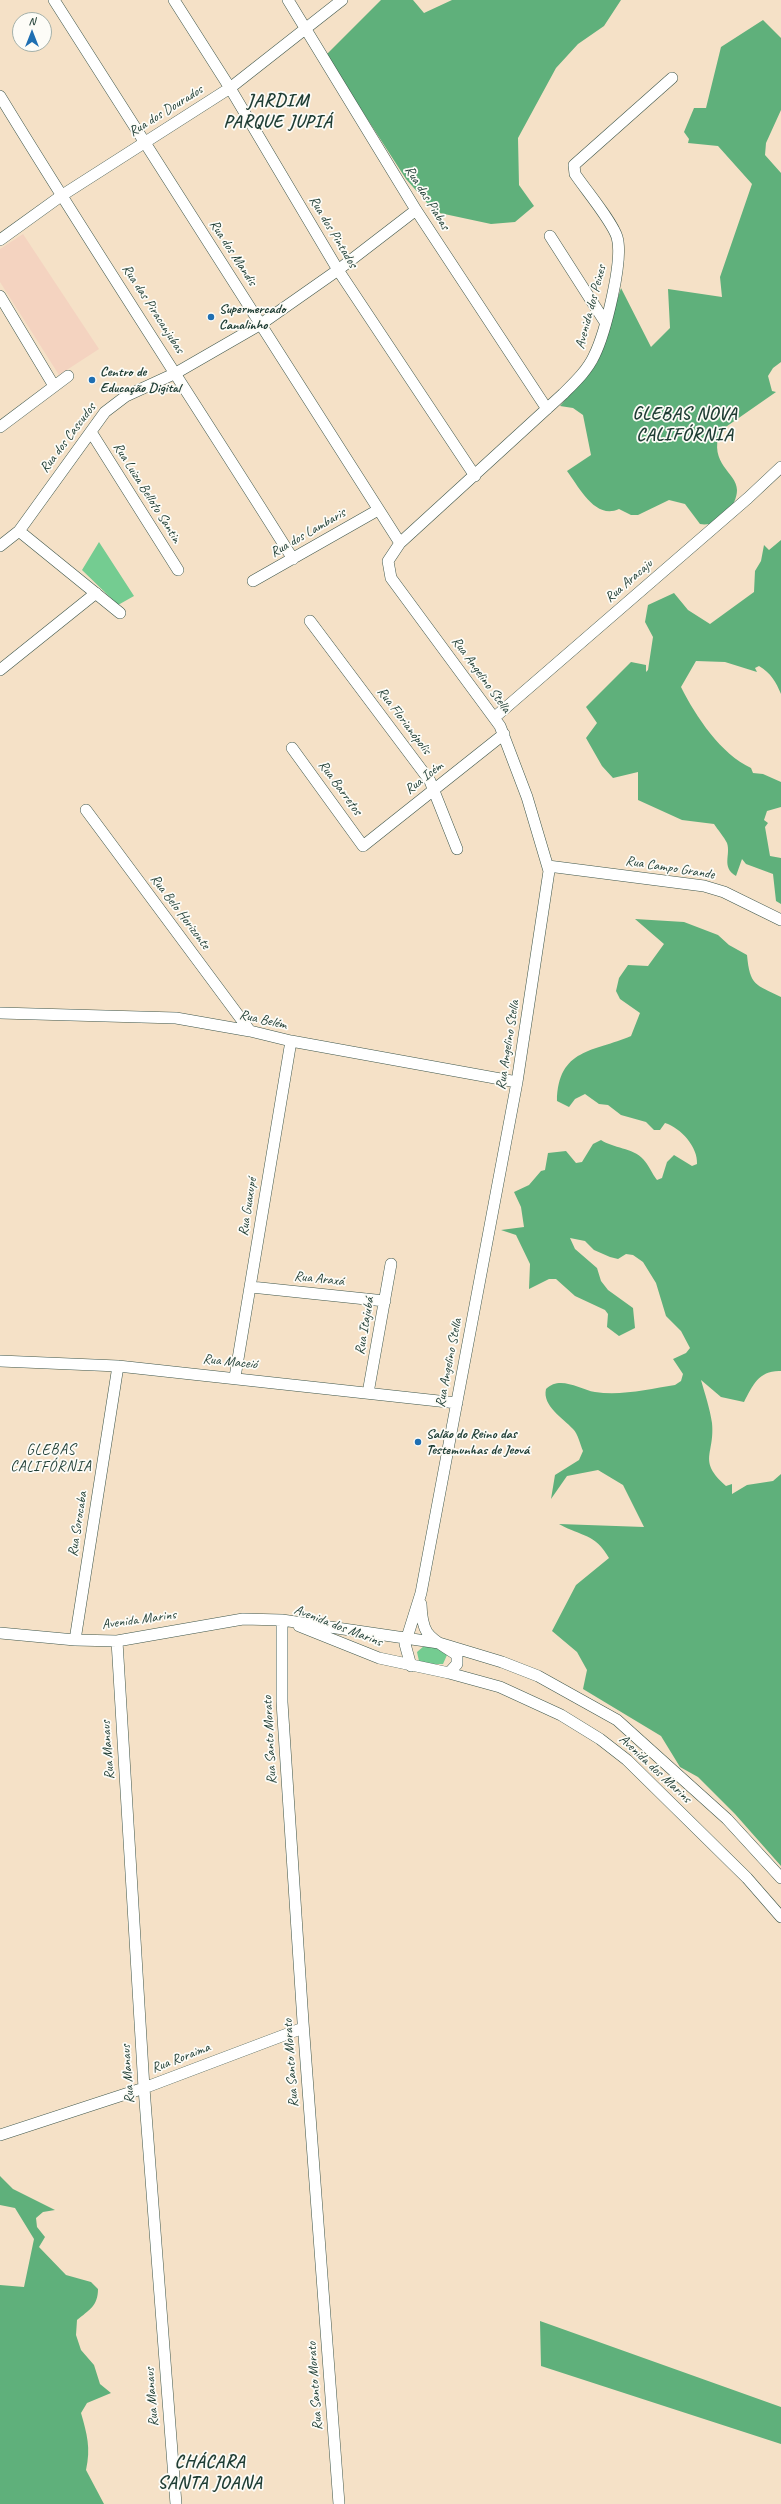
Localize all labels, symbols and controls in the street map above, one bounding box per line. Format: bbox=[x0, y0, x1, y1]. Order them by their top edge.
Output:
north arrow bbox=[12, 12, 52, 52]
text: N bbox=[29, 14, 35, 28]
street label: Rua dos Dourados bbox=[126, 82, 206, 140]
district label: JARDIM PARQUE JUPIÁ bbox=[224, 90, 332, 132]
street label: Rua das Piabas bbox=[401, 163, 453, 233]
street label: Rua dos Pintados bbox=[305, 193, 361, 271]
street label: Rua dos Mandis bbox=[205, 217, 261, 289]
street label: Rua das Piracanjubas bbox=[118, 262, 188, 356]
street label: Avenida dos Peixes bbox=[572, 263, 610, 351]
place label: Supermercado Canalinho bbox=[219, 301, 285, 334]
marker: Supermercado Canalinho bbox=[206, 312, 216, 322]
place label: Centro de Educação Digital bbox=[100, 364, 180, 396]
marker: Centro de Educação Digital bbox=[87, 375, 97, 385]
street label: Rua dos Cascudos bbox=[36, 400, 100, 476]
district label: GLEBAS NOVA CALIFÓRNIA bbox=[632, 403, 738, 446]
street label: Rua Luiza Belloto Santin bbox=[109, 440, 185, 546]
street label: Rua dos Lambaris bbox=[267, 505, 349, 561]
street label: Rua Aracaju bbox=[602, 556, 656, 606]
street label: Rua Angelino Stella bbox=[448, 634, 514, 716]
street label: Rua Florianópolis bbox=[373, 684, 435, 758]
street label: Rua Barretos bbox=[314, 757, 366, 819]
street label: Rua Icém bbox=[401, 758, 447, 798]
street label: Rua Campo Grande bbox=[624, 853, 716, 883]
street label: Rua Belo Horizonte bbox=[146, 871, 214, 953]
street label: Rua Angelino Stella bbox=[493, 999, 523, 1091]
street label: Rua Belém bbox=[238, 1006, 288, 1034]
street label: Rua Guaxupé bbox=[235, 1177, 261, 1237]
street label: Rua Araxá bbox=[293, 1268, 345, 1290]
street label: Rua Itajubá bbox=[352, 1296, 378, 1356]
street label: Rua Angelino Stella bbox=[432, 1317, 466, 1409]
street label: Rua Maceió bbox=[202, 1351, 258, 1373]
place label: Salão do Reino das Testemunhas de Jeová bbox=[426, 1426, 529, 1458]
marker: Salão do Reino das Testemunhas de Jeová bbox=[413, 1437, 423, 1447]
district label: GLEBAS CALIFÓRNIA bbox=[11, 1441, 91, 1476]
street label: Rua Sorocaba bbox=[65, 1490, 91, 1558]
street label: Avenida dos Marins bbox=[291, 1601, 385, 1651]
street label: Avenida Marins bbox=[101, 1606, 177, 1634]
street label: Rua Santo Morato bbox=[259, 1695, 281, 1785]
street label: Rua Manaus bbox=[98, 1720, 118, 1780]
street label: Avenida dos Marins bbox=[615, 1731, 695, 1807]
street label: Rua Santo Morato bbox=[280, 2018, 302, 2108]
street label: Rua Roraima bbox=[149, 2039, 213, 2077]
street label: Rua Manaus bbox=[118, 2044, 138, 2104]
street label: Rua Santo Morato bbox=[304, 2341, 326, 2431]
street label: Rua Manaus bbox=[142, 2367, 162, 2427]
district label: CHÁCARA SANTA JOANA bbox=[158, 2451, 262, 2494]

